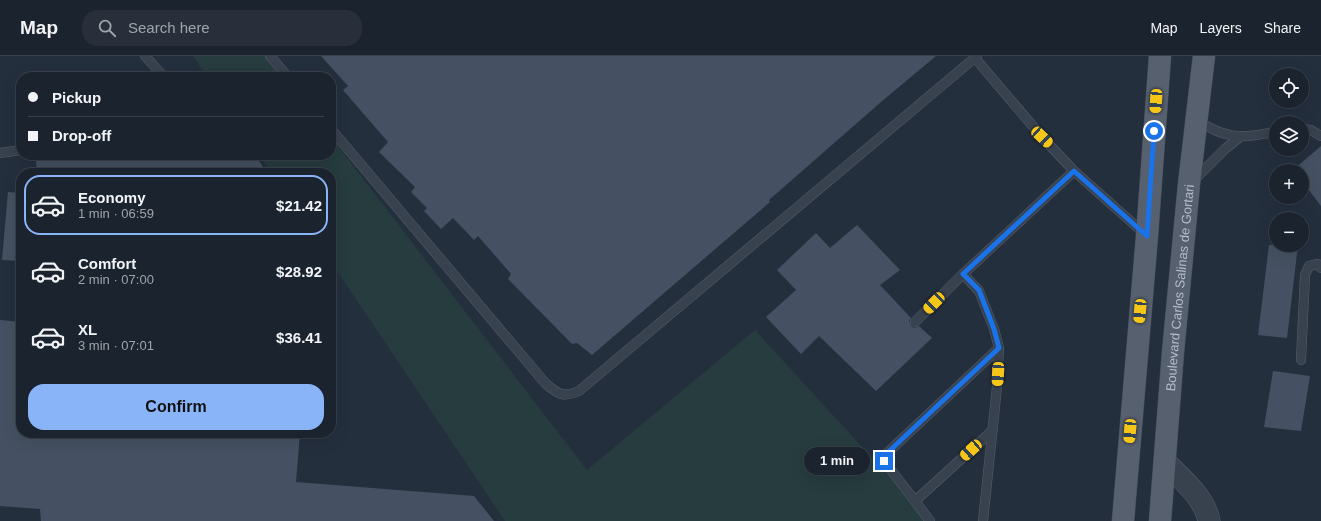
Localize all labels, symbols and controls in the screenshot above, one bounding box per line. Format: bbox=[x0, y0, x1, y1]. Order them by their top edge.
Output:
search box bbox=[82, 10, 362, 46]
text: Map bbox=[20, 17, 58, 38]
icon: search bbox=[96, 17, 118, 39]
text: Search here bbox=[128, 19, 210, 36]
text: Map bbox=[1150, 20, 1178, 36]
text: Layers bbox=[1200, 20, 1242, 36]
text: Share bbox=[1264, 20, 1301, 36]
map controls bbox=[1269, 68, 1309, 252]
button: locate bbox=[1269, 68, 1309, 108]
text: Pickup bbox=[52, 89, 101, 106]
car bbox=[1149, 89, 1163, 113]
button: layers bbox=[1269, 116, 1309, 156]
route start bbox=[1145, 122, 1163, 140]
car bbox=[1029, 124, 1055, 150]
text: Drop-off bbox=[52, 127, 111, 144]
button: + bbox=[1269, 164, 1309, 204]
street label: Boulevard Carlos Salinas de Gortari bbox=[1163, 184, 1197, 392]
icon: car bbox=[30, 187, 66, 223]
text: Economy bbox=[78, 189, 146, 206]
text: $21.42 bbox=[276, 197, 322, 214]
text: 1 min · 06:59 bbox=[78, 206, 154, 221]
button: − bbox=[1269, 212, 1309, 252]
icon: car bbox=[30, 253, 66, 289]
text: Comfort bbox=[78, 255, 136, 272]
text: $28.92 bbox=[276, 263, 322, 280]
text: 2 min · 07:00 bbox=[78, 272, 154, 287]
car bbox=[921, 290, 947, 316]
car bbox=[1133, 299, 1147, 323]
icon: car bbox=[30, 319, 66, 355]
text: XL bbox=[78, 321, 97, 338]
text: $36.41 bbox=[276, 329, 322, 346]
text: 3 min · 07:01 bbox=[78, 338, 154, 353]
car bbox=[991, 362, 1005, 386]
button: Confirm bbox=[28, 384, 324, 430]
car bbox=[1123, 419, 1137, 443]
car bbox=[958, 438, 984, 462]
callout: 1 min bbox=[804, 447, 870, 475]
route end bbox=[875, 452, 893, 470]
text: 1 min bbox=[820, 453, 854, 468]

